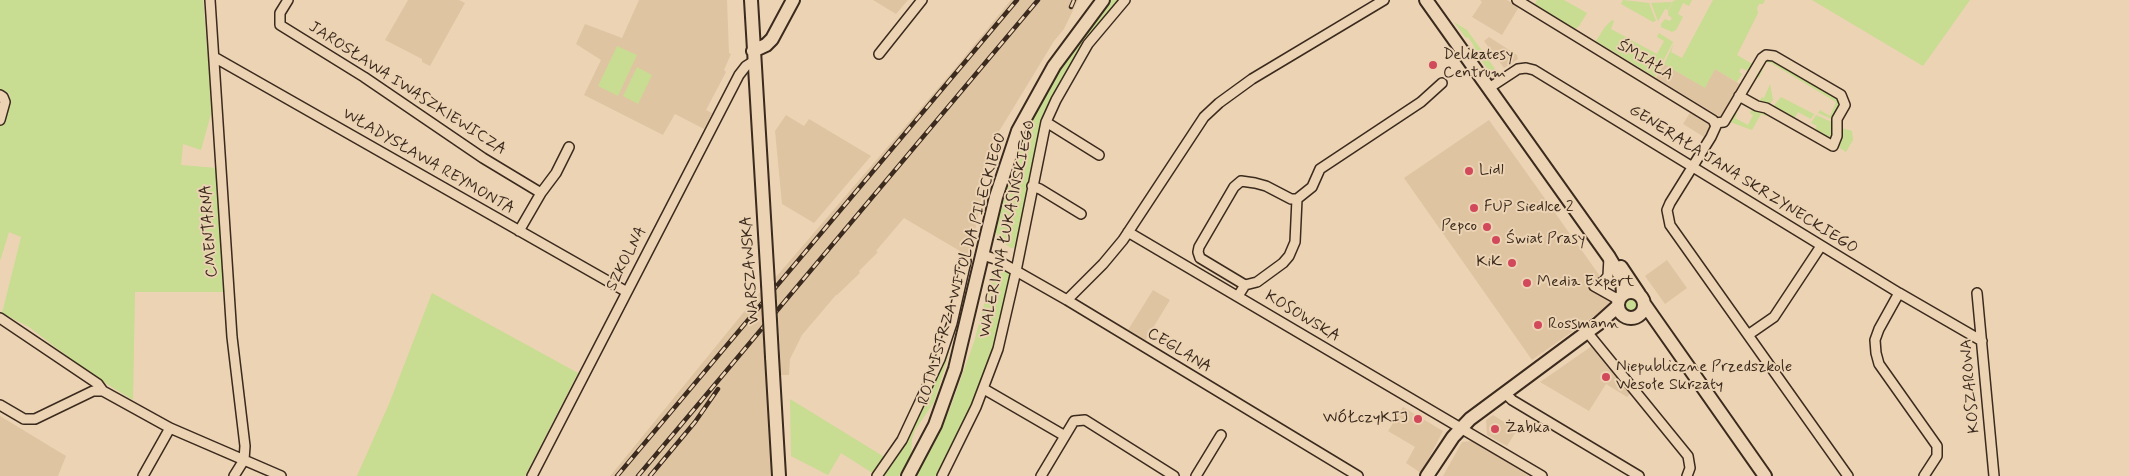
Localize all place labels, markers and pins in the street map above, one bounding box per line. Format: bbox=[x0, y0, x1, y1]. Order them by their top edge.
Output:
place label: Delikatesy Centrum bbox=[1443, 46, 1513, 84]
marker: Delikatesy Centrum bbox=[1427, 59, 1439, 71]
place label: Lidl bbox=[1479, 161, 1504, 181]
marker: Lidl bbox=[1463, 165, 1475, 177]
place label: FUP Siedlce 2 bbox=[1484, 198, 1574, 218]
marker: FUP Siedlce 2 bbox=[1468, 202, 1480, 214]
place label: Pepco bbox=[1441, 217, 1477, 237]
marker: Pepco bbox=[1481, 221, 1493, 233]
place label: Świat Prasy bbox=[1506, 230, 1585, 250]
marker: Świat Prasy bbox=[1490, 234, 1502, 246]
place label: KiK bbox=[1476, 253, 1502, 273]
marker: KiK bbox=[1506, 257, 1518, 269]
place label: Media Expert bbox=[1537, 273, 1634, 293]
marker: Media Expert bbox=[1521, 277, 1533, 289]
place label: Rossmann bbox=[1548, 315, 1619, 335]
marker: Rossmann bbox=[1532, 319, 1544, 331]
place label: Niepubliczne Przedszkole Wesołe Skrzaty bbox=[1616, 358, 1792, 396]
marker: Niepubliczne Przedszkole Wesołe Skrzaty bbox=[1600, 371, 1612, 383]
place label: WÓŁczyKIJ bbox=[1323, 409, 1408, 429]
marker: WÓŁczyKIJ bbox=[1412, 413, 1424, 425]
place label: Żabka bbox=[1505, 419, 1550, 439]
marker: Żabka bbox=[1489, 423, 1501, 435]

